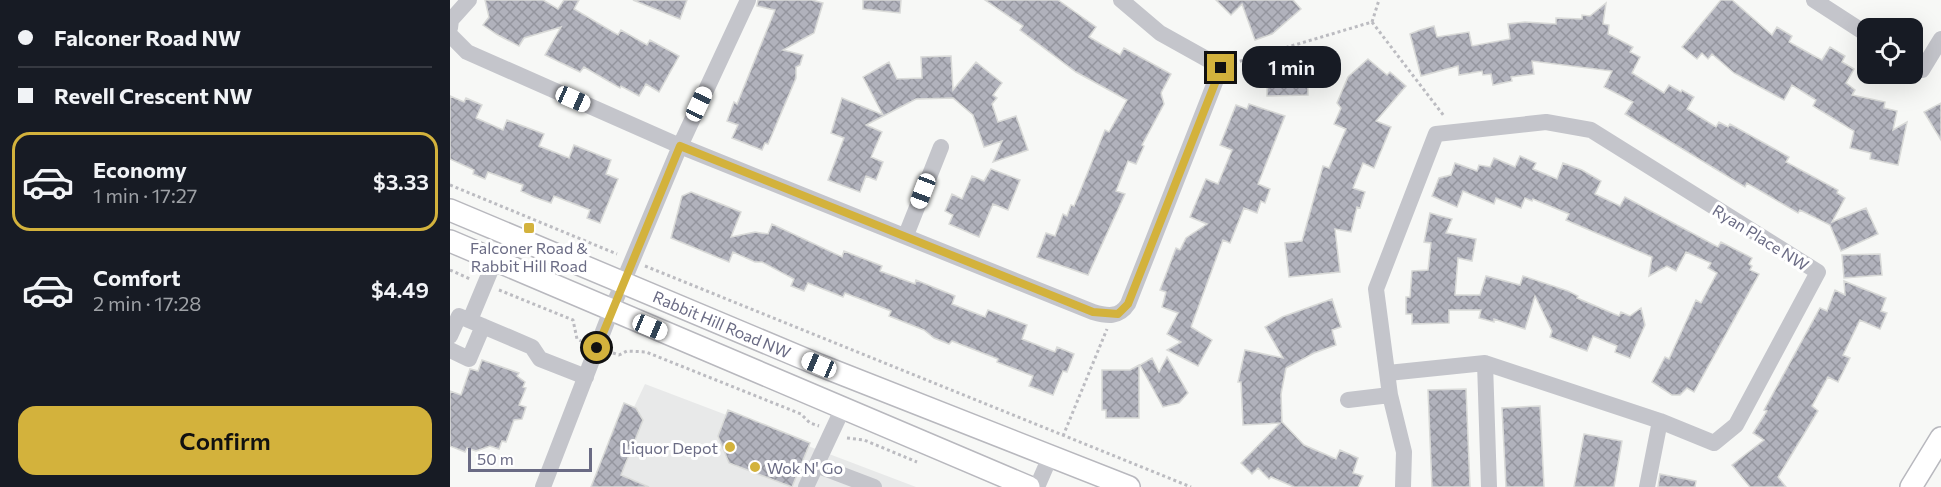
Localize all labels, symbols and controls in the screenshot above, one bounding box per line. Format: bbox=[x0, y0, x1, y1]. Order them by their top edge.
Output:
map controls bbox=[1857, 18, 1923, 84]
button: locate bbox=[1857, 18, 1923, 84]
text: Falconer Road NW bbox=[54, 24, 241, 51]
callout: 1 min bbox=[1242, 47, 1341, 89]
route end bbox=[1207, 54, 1234, 81]
text: 1 min bbox=[1268, 55, 1315, 79]
text: Revell Crescent NW bbox=[54, 82, 253, 109]
car bbox=[553, 83, 593, 115]
car bbox=[683, 84, 715, 124]
icon: car bbox=[21, 155, 75, 209]
text: Economy bbox=[93, 156, 187, 183]
text: $3.33 bbox=[373, 168, 429, 195]
car bbox=[908, 171, 938, 211]
text: 1 min · 17:27 bbox=[93, 183, 197, 207]
street label: Ryan Place NW bbox=[1709, 200, 1813, 274]
marker: Falconer Road & Rabbit Hill Road bbox=[522, 221, 536, 235]
place label: Falconer Road & Rabbit Hill Road bbox=[470, 238, 588, 275]
icon: car bbox=[21, 263, 75, 317]
text: Comfort bbox=[93, 264, 181, 291]
text: $4.49 bbox=[371, 276, 429, 303]
street label: Rabbit Hill Road NW bbox=[650, 286, 794, 362]
text: 2 min · 17:28 bbox=[93, 291, 201, 315]
car bbox=[630, 312, 670, 342]
route start bbox=[583, 334, 610, 361]
car bbox=[799, 350, 839, 380]
button: Confirm bbox=[18, 406, 432, 475]
place label: Liquor Depot bbox=[622, 438, 718, 457]
marker: Liquor Depot bbox=[723, 440, 737, 454]
scale bar bbox=[468, 445, 592, 472]
text: 50 m bbox=[477, 449, 514, 468]
place label: Wok N' Go bbox=[767, 458, 843, 477]
marker: Wok N' Go bbox=[748, 460, 762, 474]

